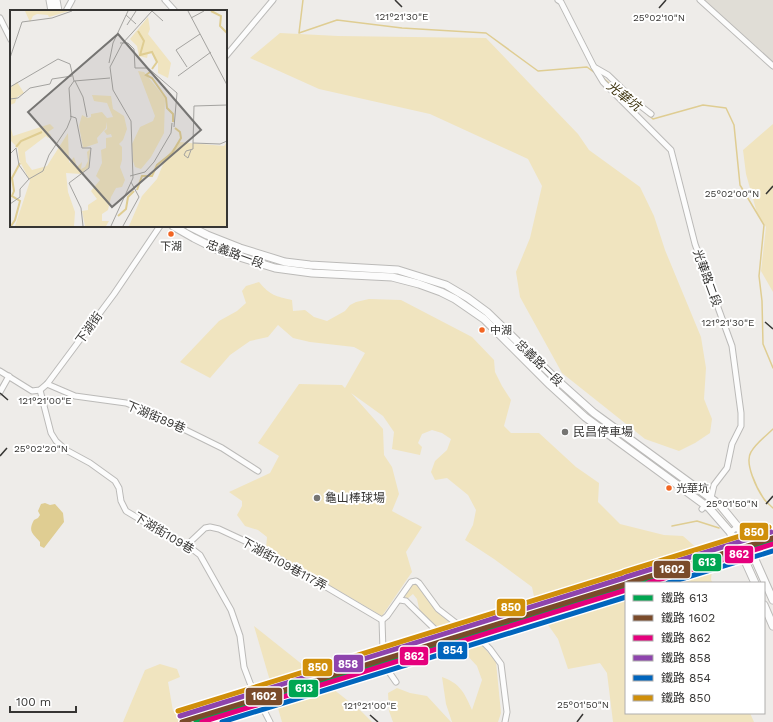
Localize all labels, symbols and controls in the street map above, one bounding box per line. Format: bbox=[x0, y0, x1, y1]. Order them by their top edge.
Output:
inset map bbox=[10, 10, 227, 227]
text: 121°21'30"E bbox=[376, 11, 428, 22]
text: 25°02'10"N bbox=[633, 12, 685, 23]
water label: 光華坑 bbox=[604, 78, 646, 115]
text: 25°02'00"N bbox=[705, 188, 759, 199]
marker: 下湖 bbox=[166, 229, 176, 239]
street label: 忠義路一段 bbox=[204, 237, 266, 271]
place label: 下湖 bbox=[160, 240, 182, 253]
street label: 光華路二段 bbox=[690, 247, 724, 309]
street label: 下湖街 bbox=[73, 309, 105, 347]
text: 121°21'30"E bbox=[702, 317, 754, 328]
place label: 中湖 bbox=[490, 324, 512, 337]
marker: 中湖 bbox=[477, 325, 487, 335]
street label: 忠義路一段 bbox=[513, 337, 565, 389]
text: 121°21'00"E bbox=[18, 395, 72, 406]
street label: 下湖街89巷 bbox=[124, 398, 188, 436]
place label: 民昌停車場 bbox=[573, 425, 633, 439]
marker: 民昌停車場 bbox=[560, 427, 570, 437]
text: 25°02'20"N bbox=[14, 443, 68, 454]
place label: 光華坑 bbox=[676, 482, 709, 495]
marker: 光華坑 bbox=[664, 483, 674, 493]
place label: 龜山棒球場 bbox=[325, 491, 385, 505]
marker: 龜山棒球場 bbox=[312, 493, 322, 503]
text: 25°01'50"N bbox=[706, 498, 758, 509]
street label: 下湖街109巷 bbox=[131, 510, 197, 556]
line badge: 850 bbox=[739, 522, 769, 541]
text: 850 bbox=[744, 526, 764, 539]
street label: 下湖街109巷117弄 bbox=[239, 535, 329, 593]
line badge: 862 bbox=[724, 545, 754, 564]
text: 862 bbox=[729, 548, 750, 561]
line badge: 613 bbox=[692, 553, 722, 572]
text: 613 bbox=[698, 556, 716, 569]
line badge: 1602 bbox=[653, 560, 691, 579]
text: 1602 bbox=[659, 563, 685, 576]
legend bbox=[625, 582, 765, 714]
text: 鐵路 613 bbox=[661, 591, 708, 605]
line badge: 850 bbox=[496, 598, 526, 617]
text: 850 bbox=[501, 601, 521, 614]
text: 鐵路 1602 bbox=[661, 611, 715, 625]
text: 鐵路 862 bbox=[661, 631, 711, 645]
line badge: 854 bbox=[437, 641, 468, 660]
text: 854 bbox=[443, 644, 463, 657]
line badge: 862 bbox=[399, 646, 429, 666]
text: 862 bbox=[404, 650, 425, 663]
text: 鐵路 858 bbox=[661, 651, 711, 665]
line badge: 858 bbox=[333, 654, 364, 673]
line badge: 850 bbox=[302, 658, 333, 677]
text: 858 bbox=[338, 658, 358, 671]
text: 850 bbox=[308, 661, 328, 674]
text: 鐵路 854 bbox=[661, 671, 711, 685]
line badge: 613 bbox=[288, 679, 319, 698]
text: 613 bbox=[295, 682, 313, 695]
line badge: 1602 bbox=[245, 687, 283, 706]
scale bar bbox=[10, 688, 76, 714]
text: 1602 bbox=[251, 690, 277, 703]
text: 鐵路 850 bbox=[661, 691, 711, 705]
text: 100 m bbox=[16, 695, 51, 709]
text: 25°01'50"N bbox=[557, 699, 609, 710]
text: 121°21'00"E bbox=[343, 700, 397, 711]

